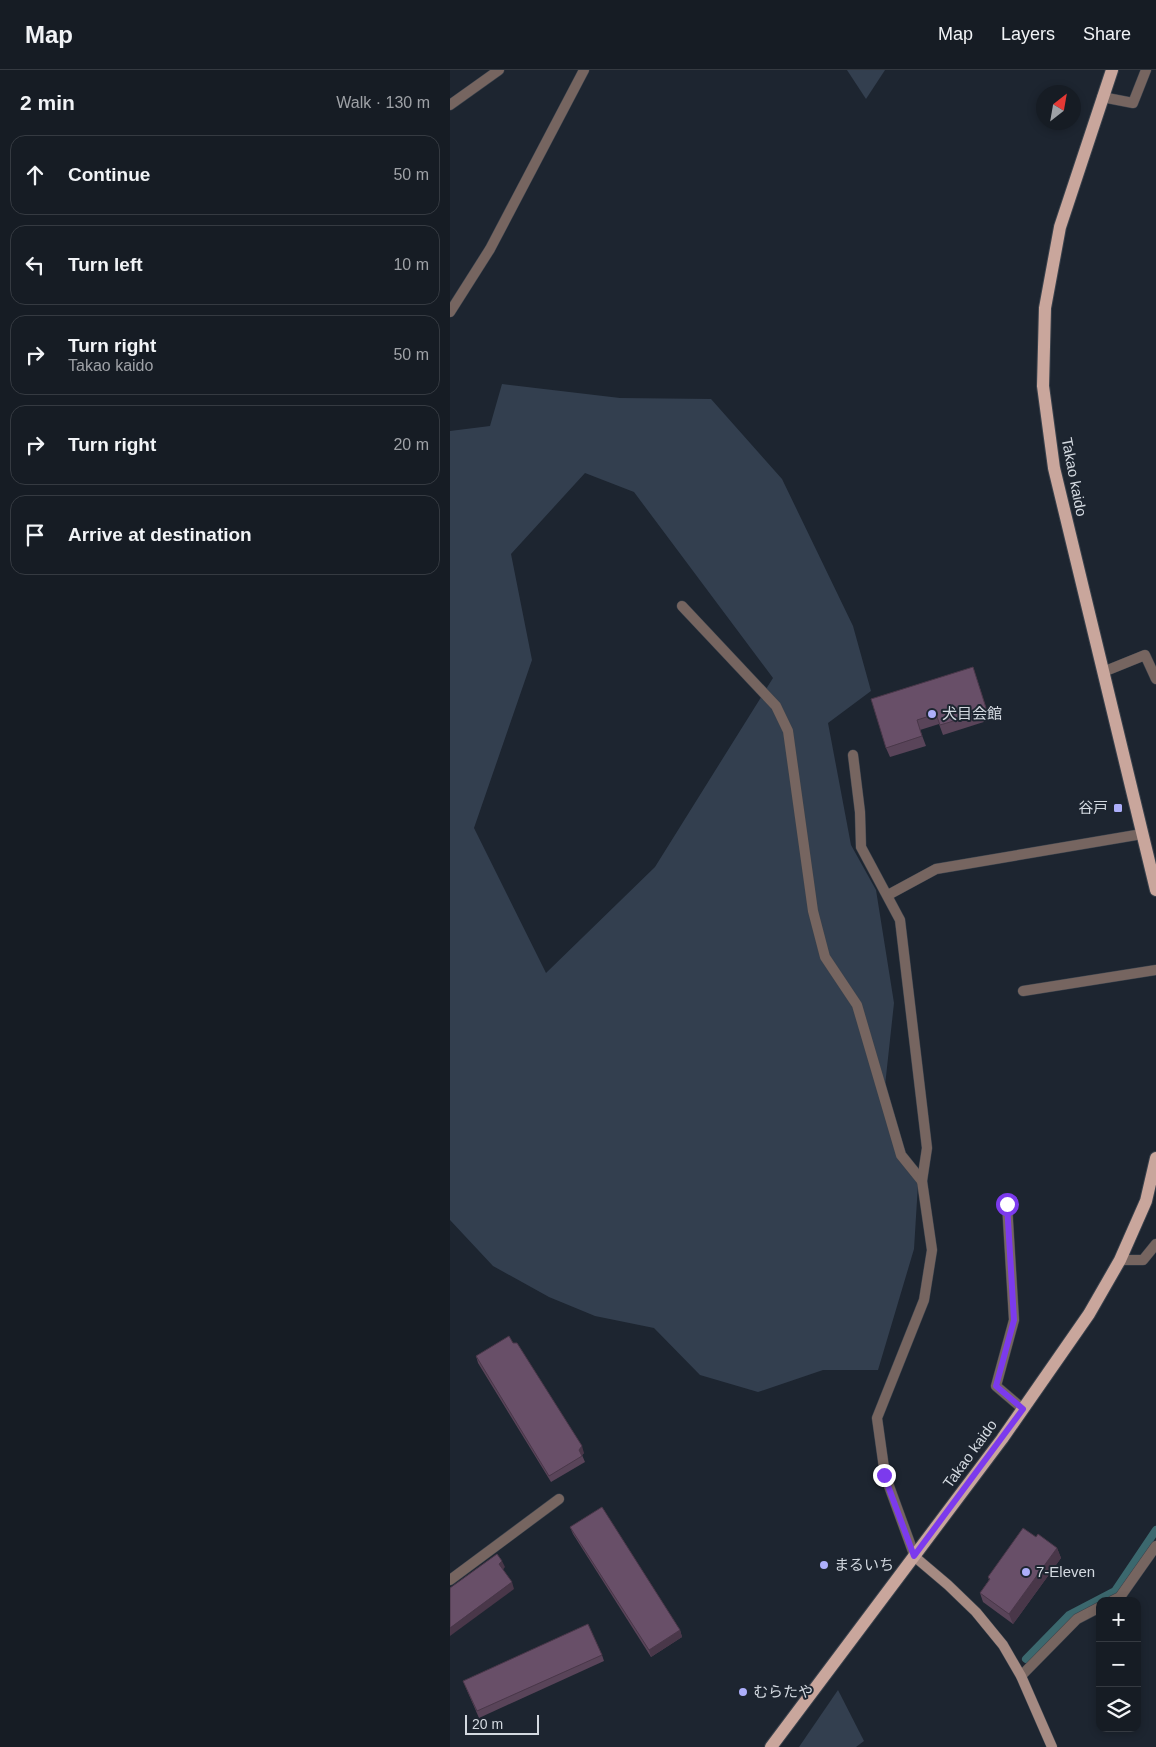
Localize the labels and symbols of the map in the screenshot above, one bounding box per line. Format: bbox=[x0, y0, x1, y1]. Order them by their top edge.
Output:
north arrow bbox=[1036, 85, 1081, 130]
street label: Takao kaido bbox=[1059, 436, 1090, 518]
place label: 犬目会館 bbox=[942, 705, 1002, 722]
marker: 犬目会館 bbox=[926, 708, 938, 720]
place label: 谷戸 bbox=[1078, 799, 1108, 816]
marker: 谷戸 bbox=[1112, 802, 1124, 814]
route start bbox=[996, 1193, 1019, 1216]
street label: Takao kaido bbox=[939, 1416, 1000, 1491]
route end bbox=[873, 1464, 896, 1487]
place label: まるいち bbox=[834, 1556, 894, 1573]
marker: まるいち bbox=[818, 1559, 830, 1571]
place label: 7-Eleven bbox=[1036, 1563, 1095, 1580]
marker: 7-Eleven bbox=[1020, 1566, 1032, 1578]
place label: むらたや bbox=[753, 1683, 813, 1700]
marker: むらたや bbox=[737, 1686, 749, 1698]
scale bar bbox=[465, 1712, 539, 1735]

